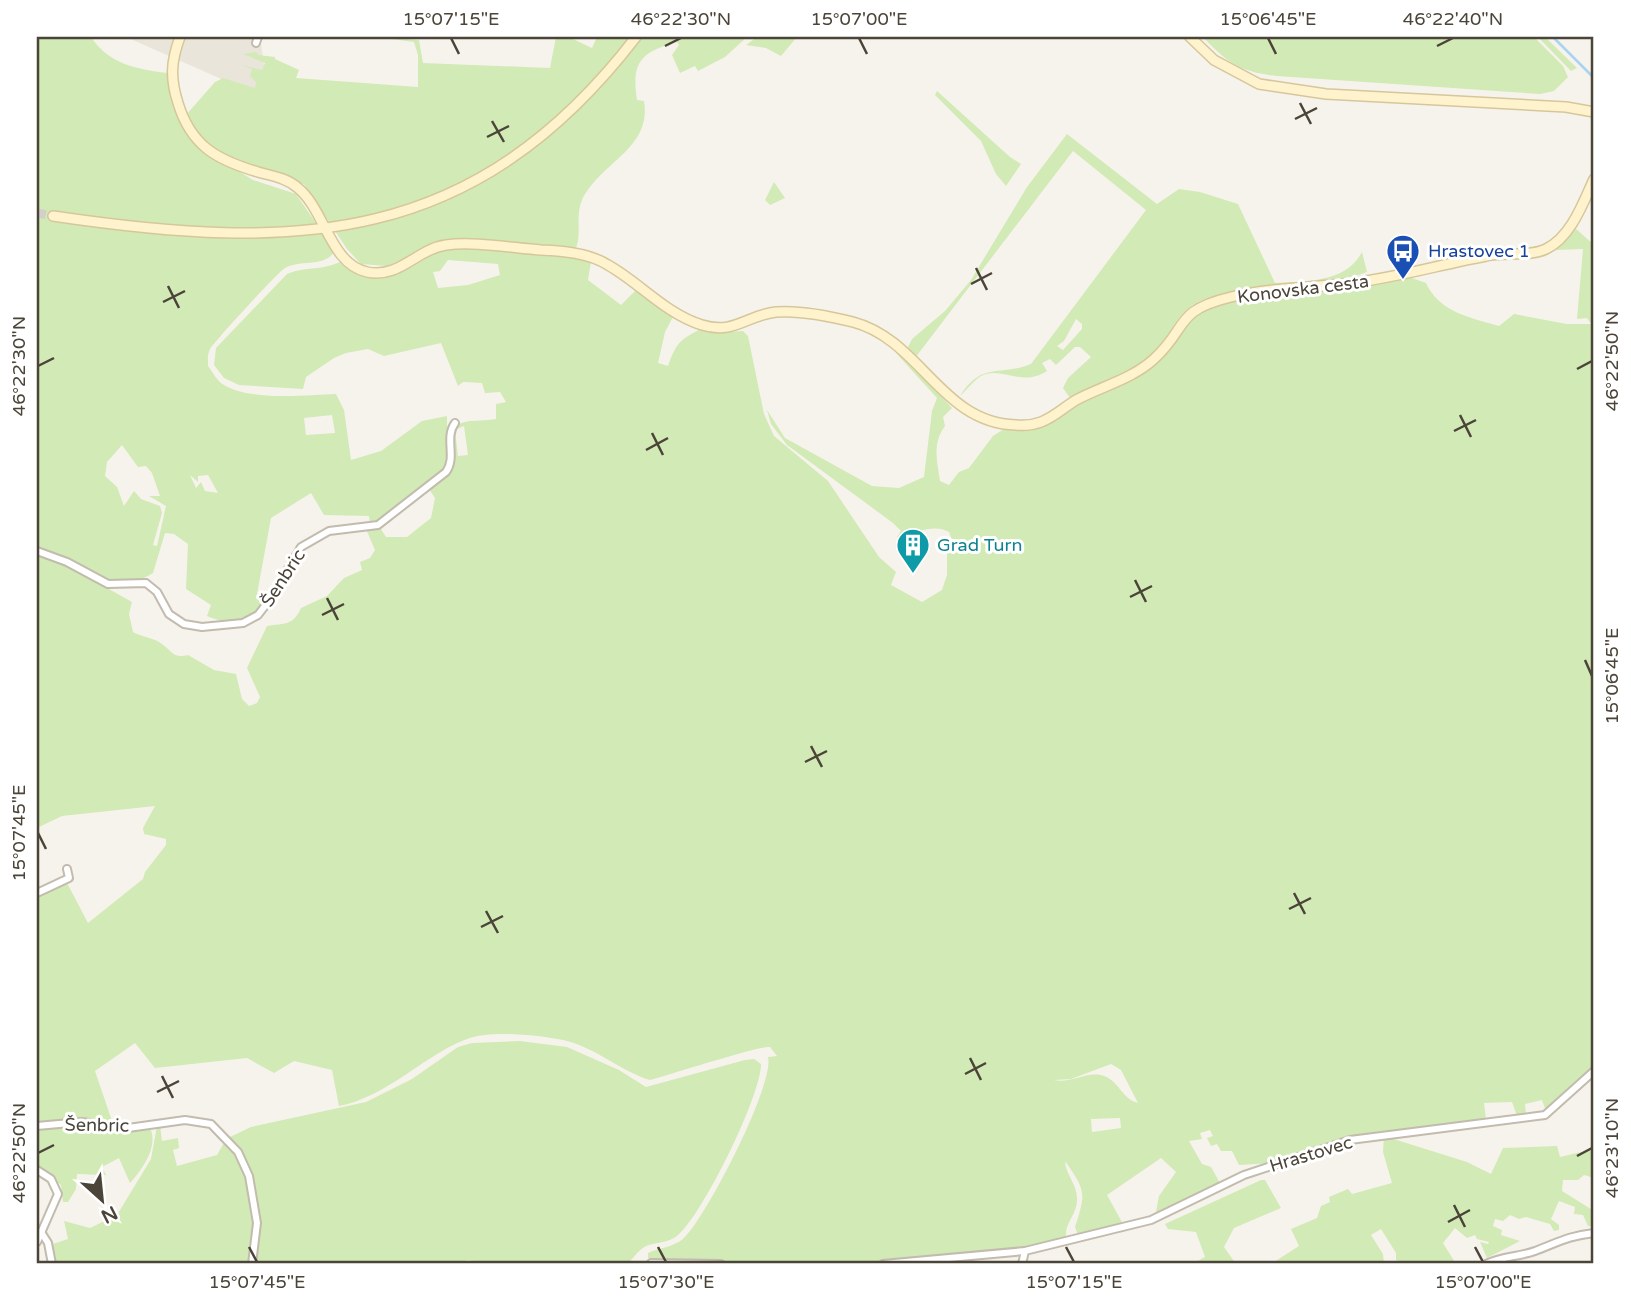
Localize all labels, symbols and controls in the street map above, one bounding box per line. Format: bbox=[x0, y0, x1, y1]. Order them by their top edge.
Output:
text: 15°07'15"E bbox=[402, 8, 500, 30]
text: 46°22'30"N bbox=[631, 8, 731, 30]
text: 15°07'00"E bbox=[810, 8, 908, 30]
text: 15°06'45"E bbox=[1219, 8, 1317, 30]
text: 46°22'40"N bbox=[1403, 8, 1503, 30]
bus stop icon: Hrastovec 1 bbox=[1384, 232, 1422, 281]
place label: Hrastovec 1 bbox=[1428, 240, 1530, 262]
street label: Konovska cesta bbox=[1236, 270, 1370, 308]
text: 46°22'50"N bbox=[1601, 311, 1623, 411]
text: 46°22'30"N bbox=[8, 316, 30, 416]
building icon: Grad Turn bbox=[894, 526, 932, 575]
place label: Grad Turn bbox=[937, 534, 1022, 556]
street label: Šenbric bbox=[256, 545, 310, 611]
text: 15°06'45"E bbox=[1601, 627, 1623, 725]
text: 15°07'45"E bbox=[8, 784, 30, 882]
text: 46°23'10"N bbox=[1601, 1098, 1623, 1198]
text: 46°22'50"N bbox=[8, 1103, 30, 1203]
street label: Šenbric bbox=[65, 1113, 129, 1137]
street label: Hrastovec bbox=[1267, 1131, 1355, 1177]
north arrow bbox=[66, 1164, 136, 1234]
text: N bbox=[97, 1201, 121, 1228]
text: 15°07'45"E bbox=[208, 1271, 306, 1293]
text: 15°07'30"E bbox=[617, 1271, 715, 1293]
text: 15°07'15"E bbox=[1025, 1271, 1123, 1293]
text: 15°07'00"E bbox=[1434, 1271, 1532, 1293]

